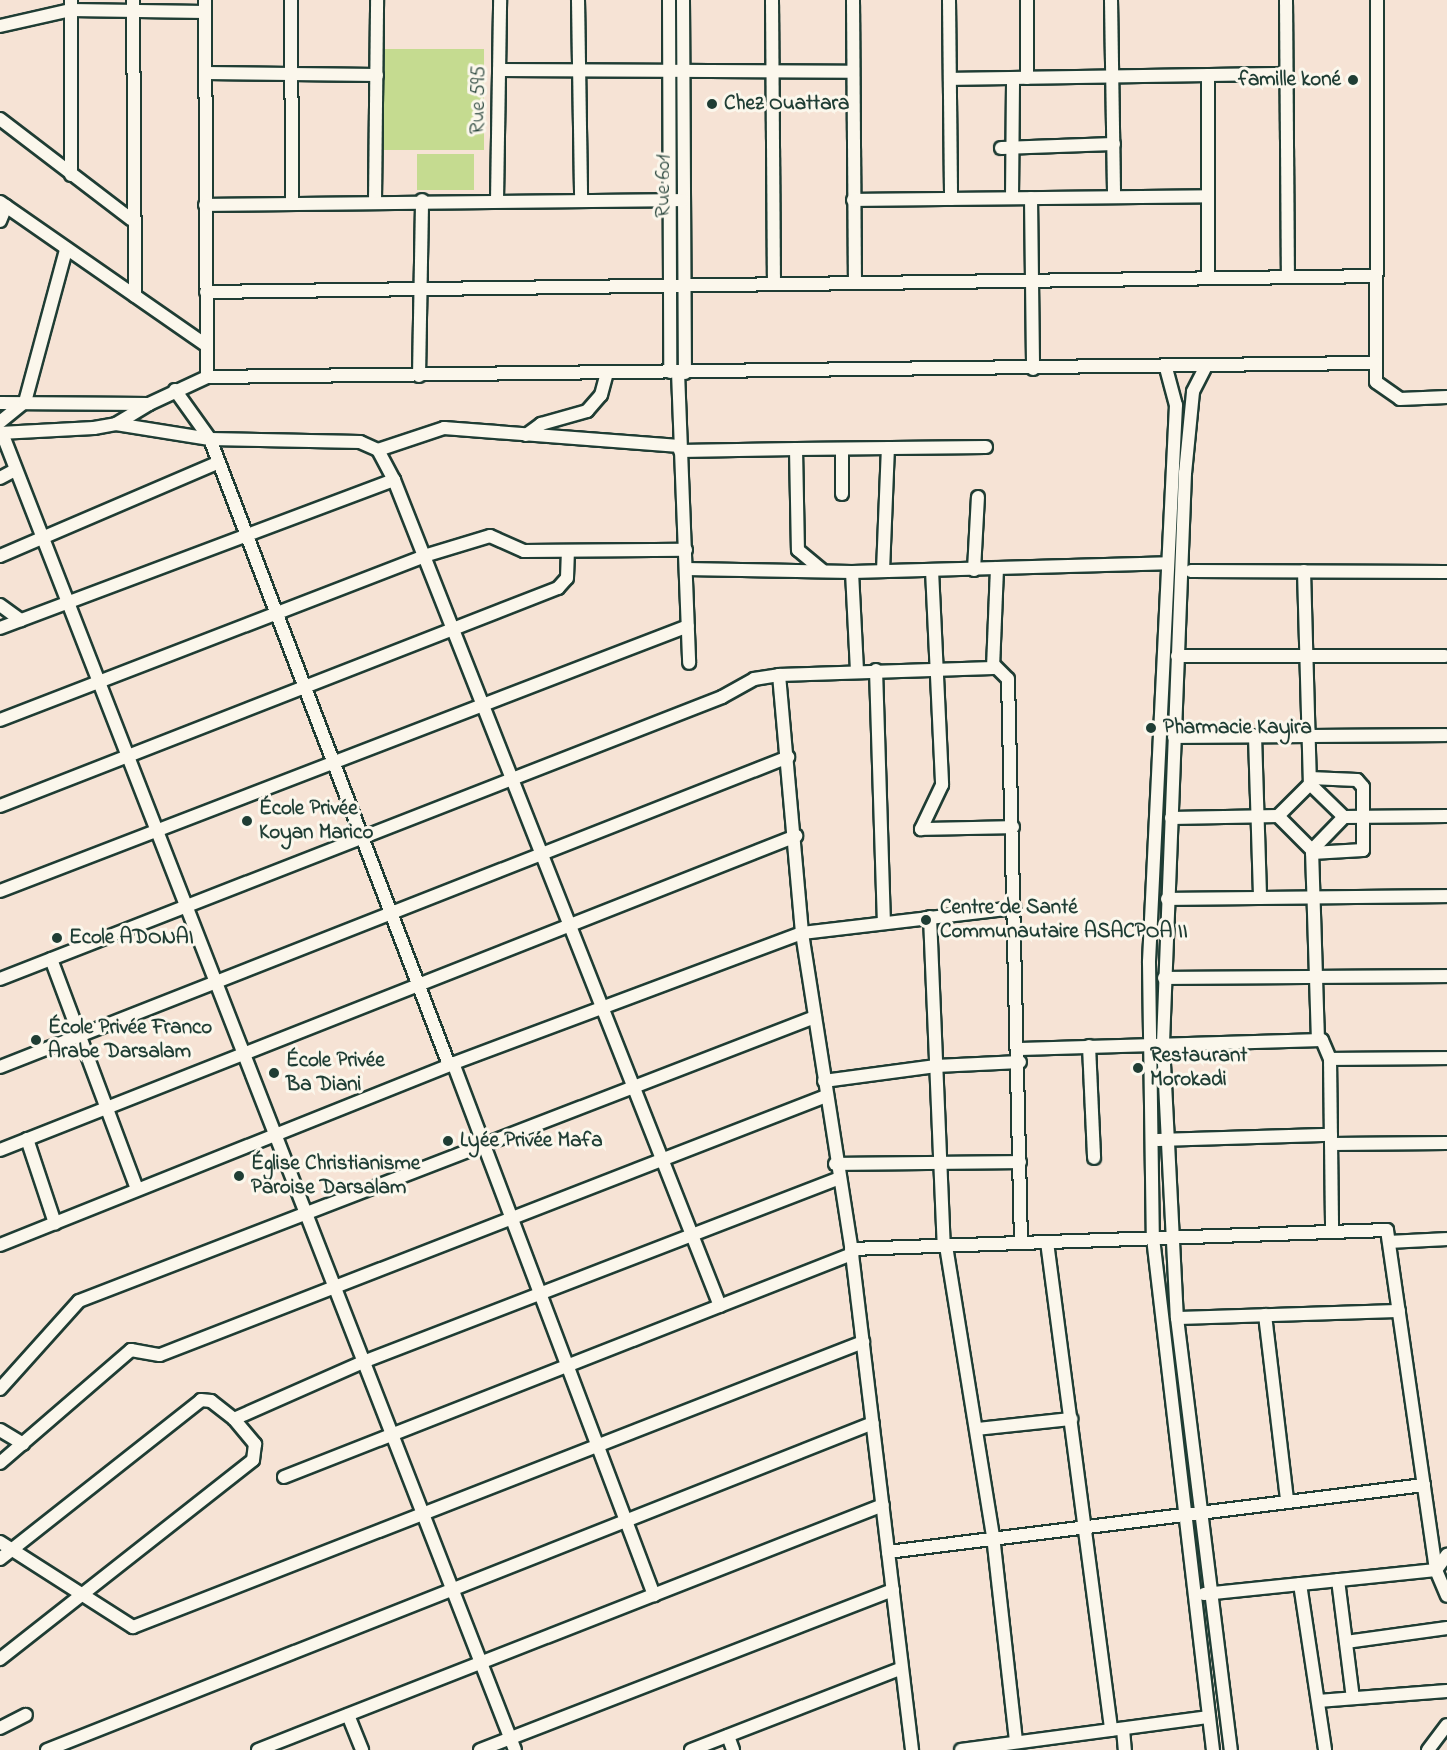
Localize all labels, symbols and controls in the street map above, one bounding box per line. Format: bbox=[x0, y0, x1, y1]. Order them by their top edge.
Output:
street label: Rue 595 bbox=[466, 66, 492, 134]
place label: famille koné bbox=[1238, 67, 1341, 93]
marker: famille koné bbox=[1346, 73, 1360, 87]
place label: Chez Ouattara bbox=[724, 91, 849, 117]
marker: Chez Ouattara bbox=[705, 97, 719, 111]
street label: Rue 601 bbox=[651, 154, 677, 218]
place label: Pharmacie Kayira bbox=[1163, 715, 1312, 741]
marker: Pharmacie Kayira bbox=[1144, 721, 1158, 735]
place label: École Privée Koyan Marico bbox=[259, 796, 373, 846]
marker: École Privée Koyan Marico bbox=[240, 814, 254, 828]
place label: Centre de Santé Communautaire ASACPOA II bbox=[940, 895, 1188, 945]
marker: Centre de Santé Communautaire ASACPOA II bbox=[917, 911, 935, 929]
place label: Ecole ADONAI bbox=[69, 925, 194, 951]
marker: Ecole ADONAI bbox=[50, 931, 64, 945]
place label: École Privée Franco Arabe Darsalam bbox=[48, 1015, 212, 1065]
marker: École Privée Franco Arabe Darsalam bbox=[29, 1033, 43, 1047]
place label: Restaurant Morokadi bbox=[1150, 1043, 1247, 1093]
place label: École Privée Ba Diani bbox=[286, 1048, 385, 1098]
marker: Restaurant Morokadi bbox=[1131, 1061, 1145, 1075]
marker: École Privée Ba Diani bbox=[267, 1066, 281, 1080]
place label: Lyée Privée Mafa bbox=[460, 1128, 603, 1154]
marker: Lyée Privée Mafa bbox=[441, 1134, 455, 1148]
place label: Église Christianisme Paroise Darsalam bbox=[251, 1151, 420, 1201]
marker: Église Christianisme Paroise Darsalam bbox=[232, 1169, 246, 1183]

